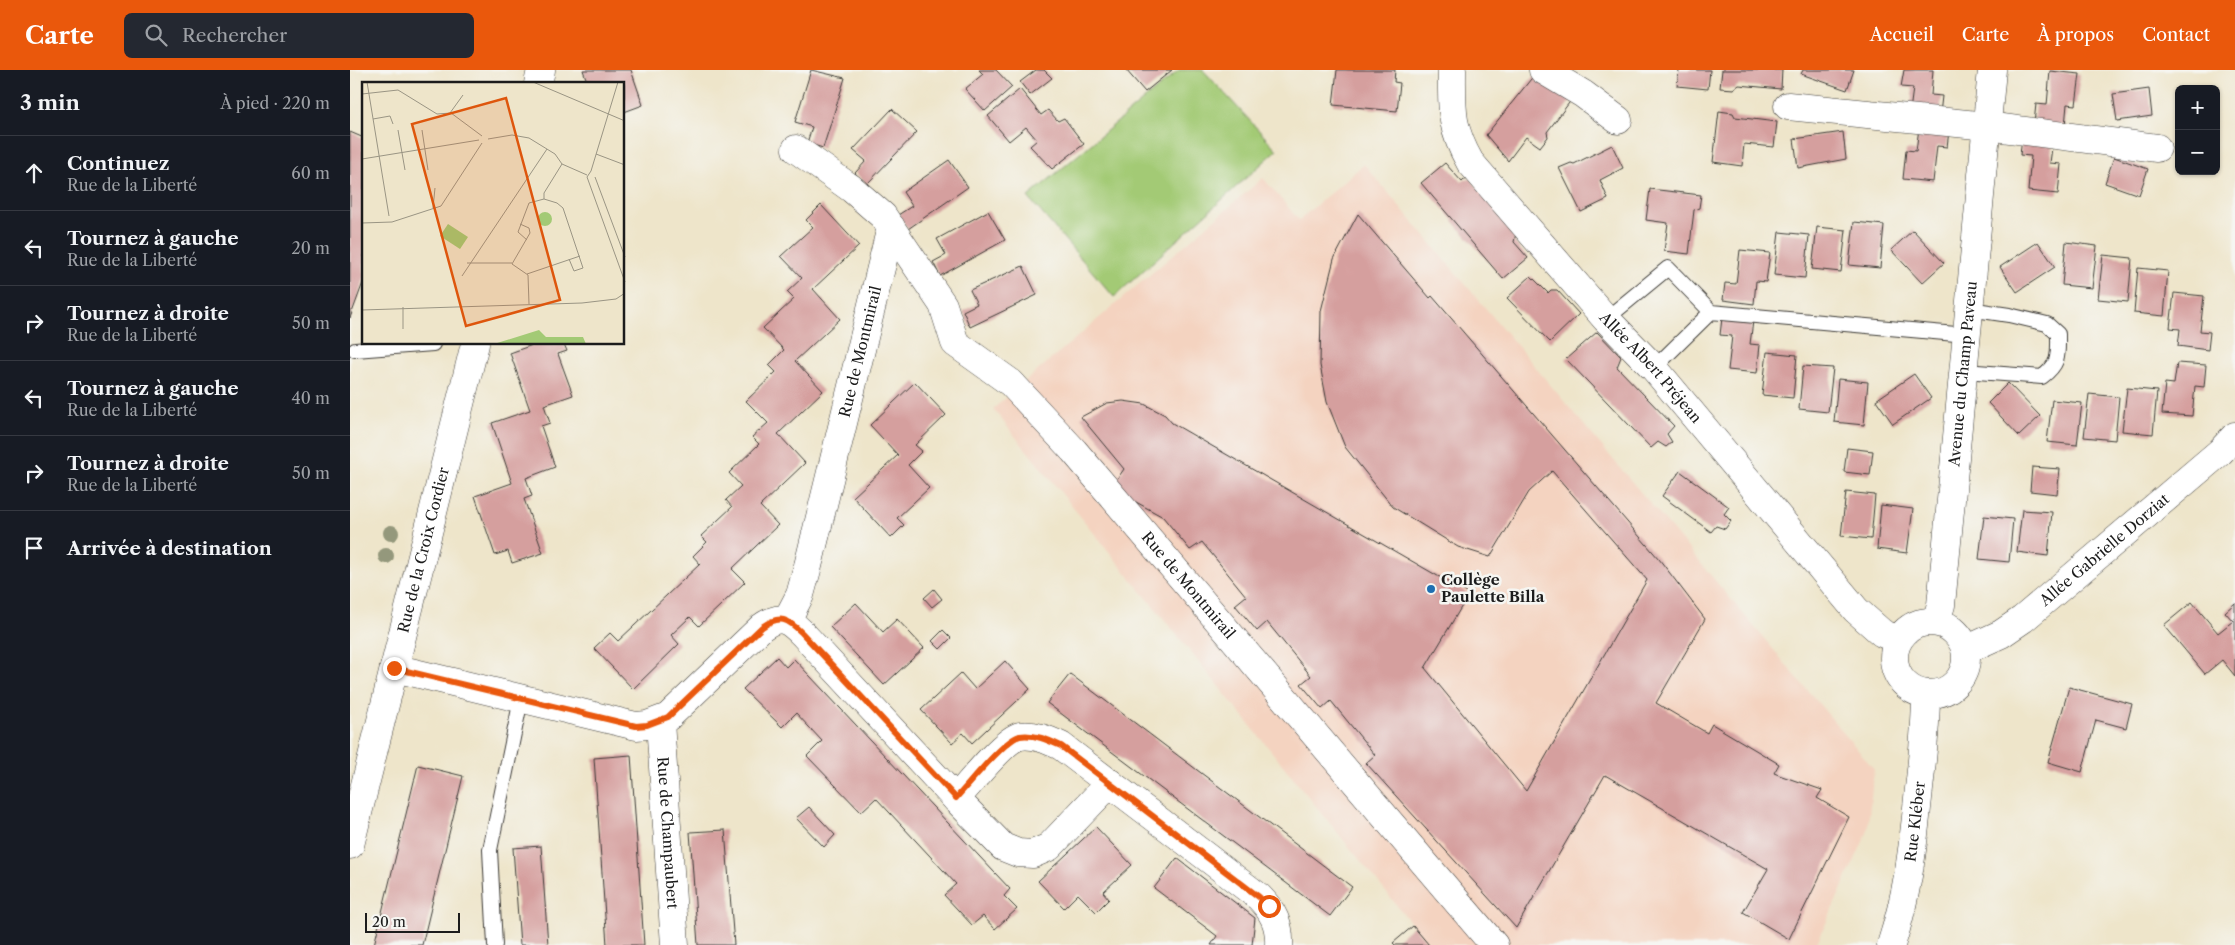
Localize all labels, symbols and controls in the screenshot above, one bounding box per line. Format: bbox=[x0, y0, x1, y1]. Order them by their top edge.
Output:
search box bbox=[124, 13, 474, 58]
text: Carte bbox=[25, 21, 94, 50]
icon: search bbox=[142, 21, 170, 49]
text: Rechercher bbox=[182, 24, 287, 47]
text: Accueil bbox=[1870, 24, 1934, 46]
text: Carte bbox=[1962, 24, 2009, 46]
text: À propos bbox=[2037, 24, 2114, 46]
text: Contact bbox=[2142, 24, 2210, 46]
inset map bbox=[362, 82, 625, 345]
map controls bbox=[2175, 85, 2220, 175]
button: + bbox=[2175, 85, 2220, 130]
text: 3 min bbox=[20, 90, 80, 115]
text: À pied · 220 m bbox=[220, 93, 330, 113]
button: − bbox=[2175, 130, 2220, 175]
text: Continuez bbox=[67, 152, 169, 175]
icon: ahead bbox=[20, 159, 48, 187]
text: 60 m bbox=[291, 163, 330, 183]
text: Rue de la Liberté bbox=[67, 175, 197, 195]
text: Tournez à gauche bbox=[67, 227, 239, 250]
icon: left bbox=[20, 234, 48, 262]
text: 20 m bbox=[291, 238, 330, 258]
text: Rue de la Liberté bbox=[67, 250, 197, 270]
street label: Avenue du Champ Paveau bbox=[1944, 280, 1981, 468]
street label: Rue de Montmirail bbox=[835, 283, 885, 419]
text: Tournez à droite bbox=[67, 302, 229, 325]
street label: Allée Albert Préjean bbox=[1595, 307, 1706, 427]
icon: right bbox=[20, 309, 48, 337]
text: 50 m bbox=[292, 313, 330, 333]
text: Rue de la Liberté bbox=[67, 325, 197, 345]
text: Tournez à gauche bbox=[67, 377, 239, 400]
icon: left bbox=[20, 384, 48, 412]
text: 40 m bbox=[291, 388, 330, 408]
text: Rue de la Liberté bbox=[67, 400, 197, 420]
text: Tournez à droite bbox=[67, 452, 229, 475]
icon: right bbox=[20, 459, 48, 487]
text: 50 m bbox=[292, 463, 330, 483]
street label: Rue de la Croix Cordier bbox=[393, 465, 453, 635]
text: Rue de la Liberté bbox=[67, 475, 197, 495]
street label: Allée Gabrielle Dorziat bbox=[2035, 489, 2173, 610]
street label: Rue de Montmirail bbox=[1138, 528, 1240, 643]
icon: arrive bbox=[20, 534, 48, 562]
text: Arrivée à destination bbox=[67, 537, 272, 560]
place label: Collège Paulette Billa bbox=[1441, 570, 1545, 606]
marker: Collège Paulette Billa bbox=[1425, 583, 1437, 595]
route end bbox=[383, 657, 406, 680]
street label: Rue de Champaubert bbox=[653, 756, 683, 910]
street label: Rue Kléber bbox=[1900, 780, 1929, 863]
route start bbox=[1258, 895, 1281, 918]
scale bar bbox=[365, 910, 460, 933]
text: 20 m bbox=[372, 913, 406, 931]

